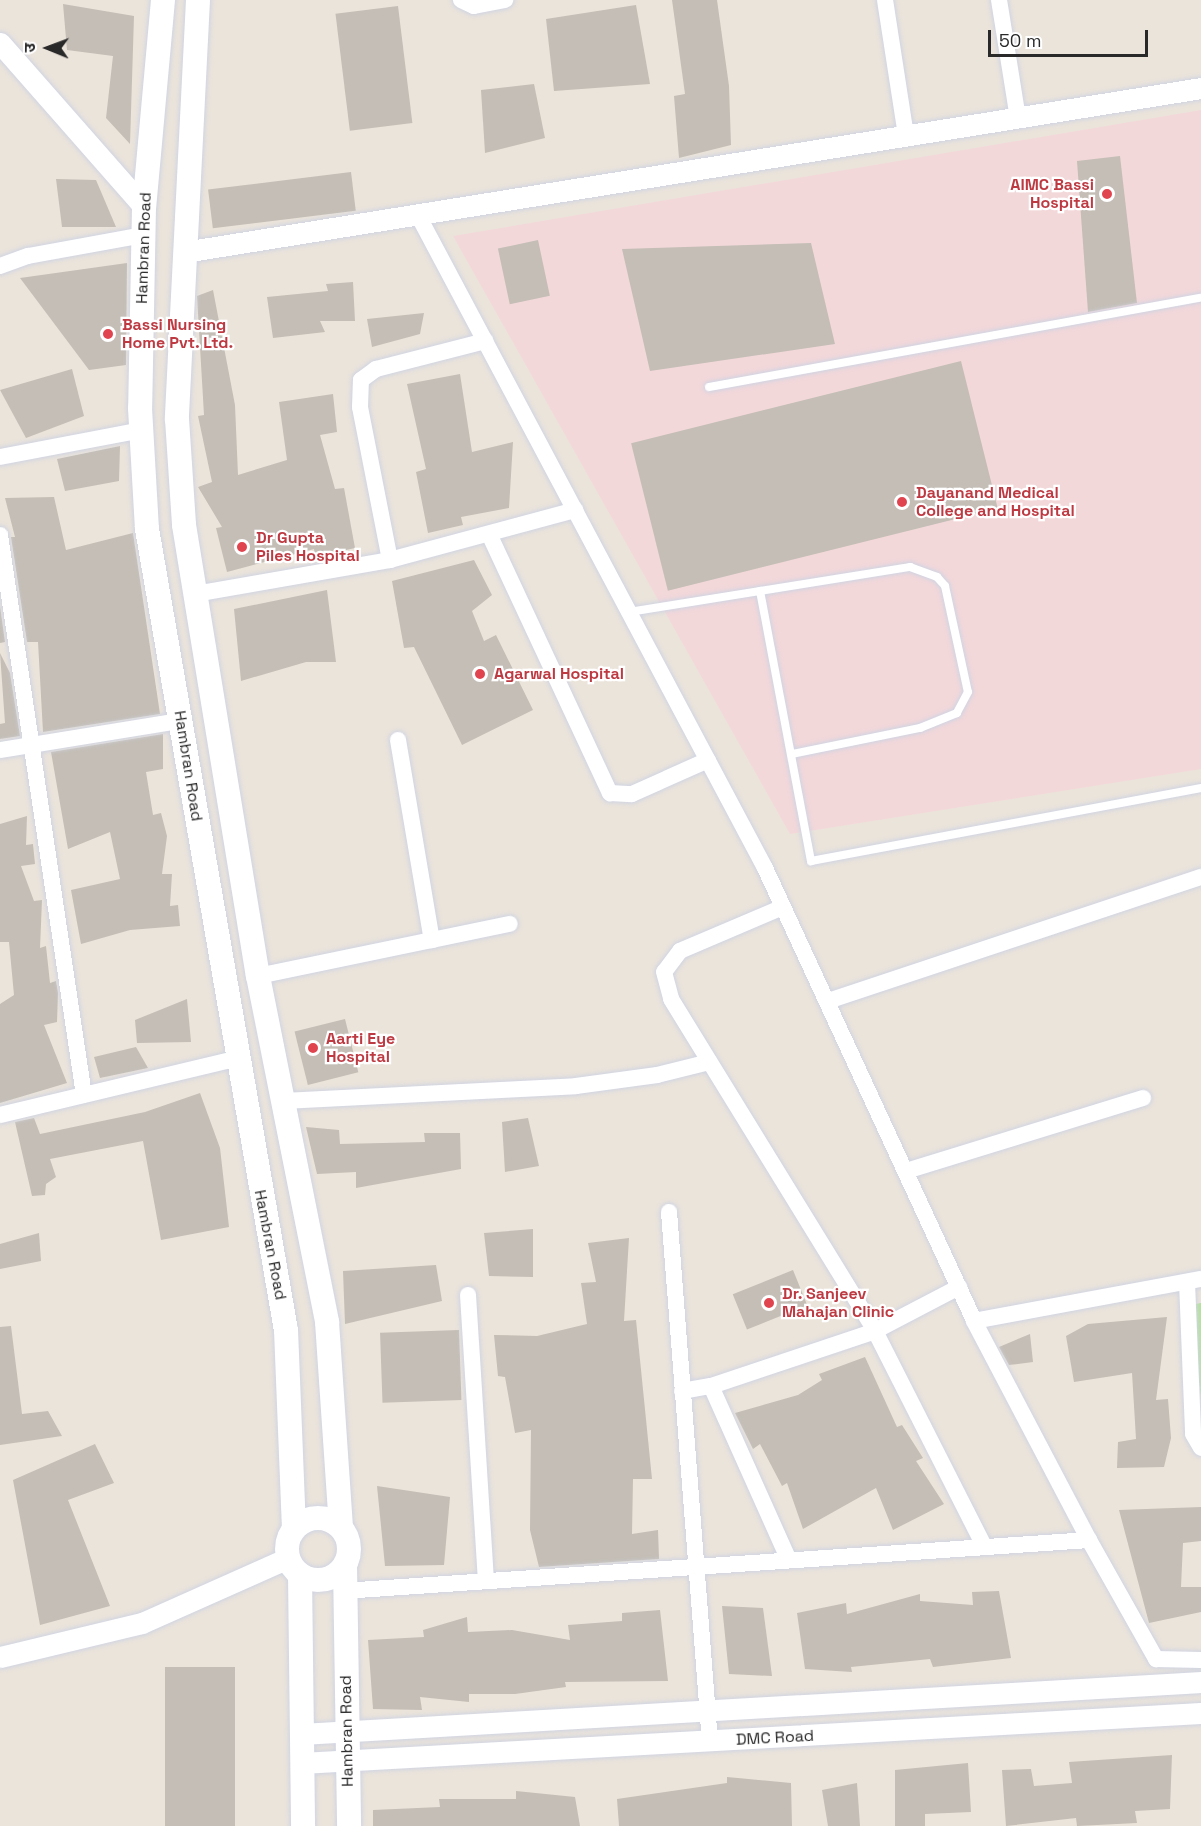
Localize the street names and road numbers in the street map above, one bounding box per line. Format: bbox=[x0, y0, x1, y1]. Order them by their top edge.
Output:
street label: Hambran Road bbox=[132, 192, 156, 304]
street label: Hambran Road bbox=[170, 709, 206, 823]
street label: Hambran Road bbox=[250, 1188, 290, 1302]
street label: Hambran Road bbox=[336, 1675, 358, 1787]
street label: DMC Road bbox=[735, 1726, 815, 1750]

